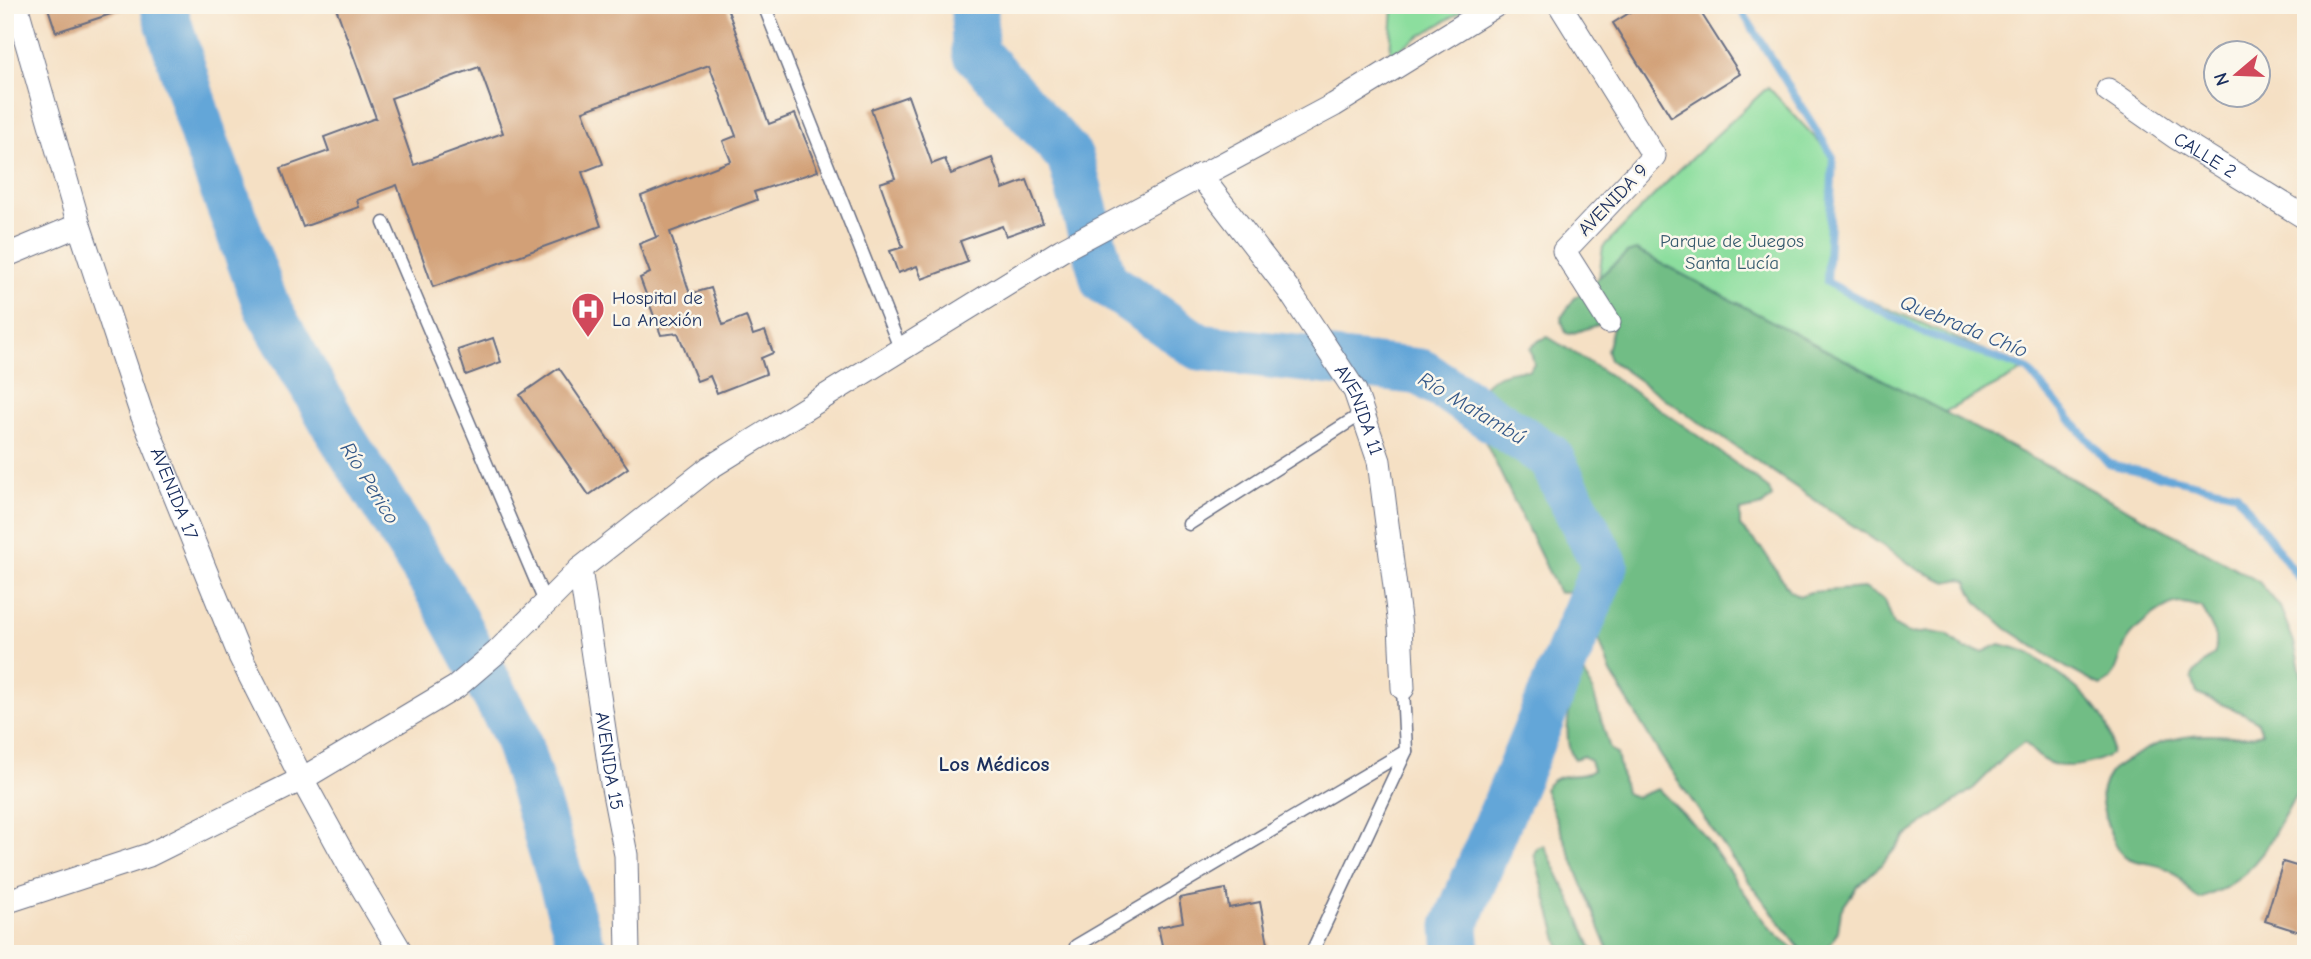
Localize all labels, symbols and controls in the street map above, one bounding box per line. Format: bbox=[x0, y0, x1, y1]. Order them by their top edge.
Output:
north arrow bbox=[2202, 38, 2272, 108]
text: N bbox=[2209, 70, 2234, 89]
street label: CALLE 2 bbox=[2170, 128, 2240, 183]
street label: AVENIDA 9 bbox=[1573, 160, 1653, 240]
park label: Parque de Juegos Santa Lucía bbox=[1660, 230, 1804, 274]
place label: Hospital de La Anexión bbox=[612, 287, 703, 331]
hospital icon: Hospital de La Anexión bbox=[569, 290, 607, 339]
water label: Quebrada Chío bbox=[1897, 290, 2031, 362]
street label: AVENIDA 11 bbox=[1330, 361, 1387, 458]
water label: Río Matambú bbox=[1414, 367, 1530, 449]
water label: Río Perico bbox=[335, 438, 405, 528]
street label: AVENIDA 17 bbox=[146, 444, 203, 543]
street label: AVENIDA 15 bbox=[590, 710, 628, 812]
district label: Los Médicos bbox=[939, 752, 1050, 776]

